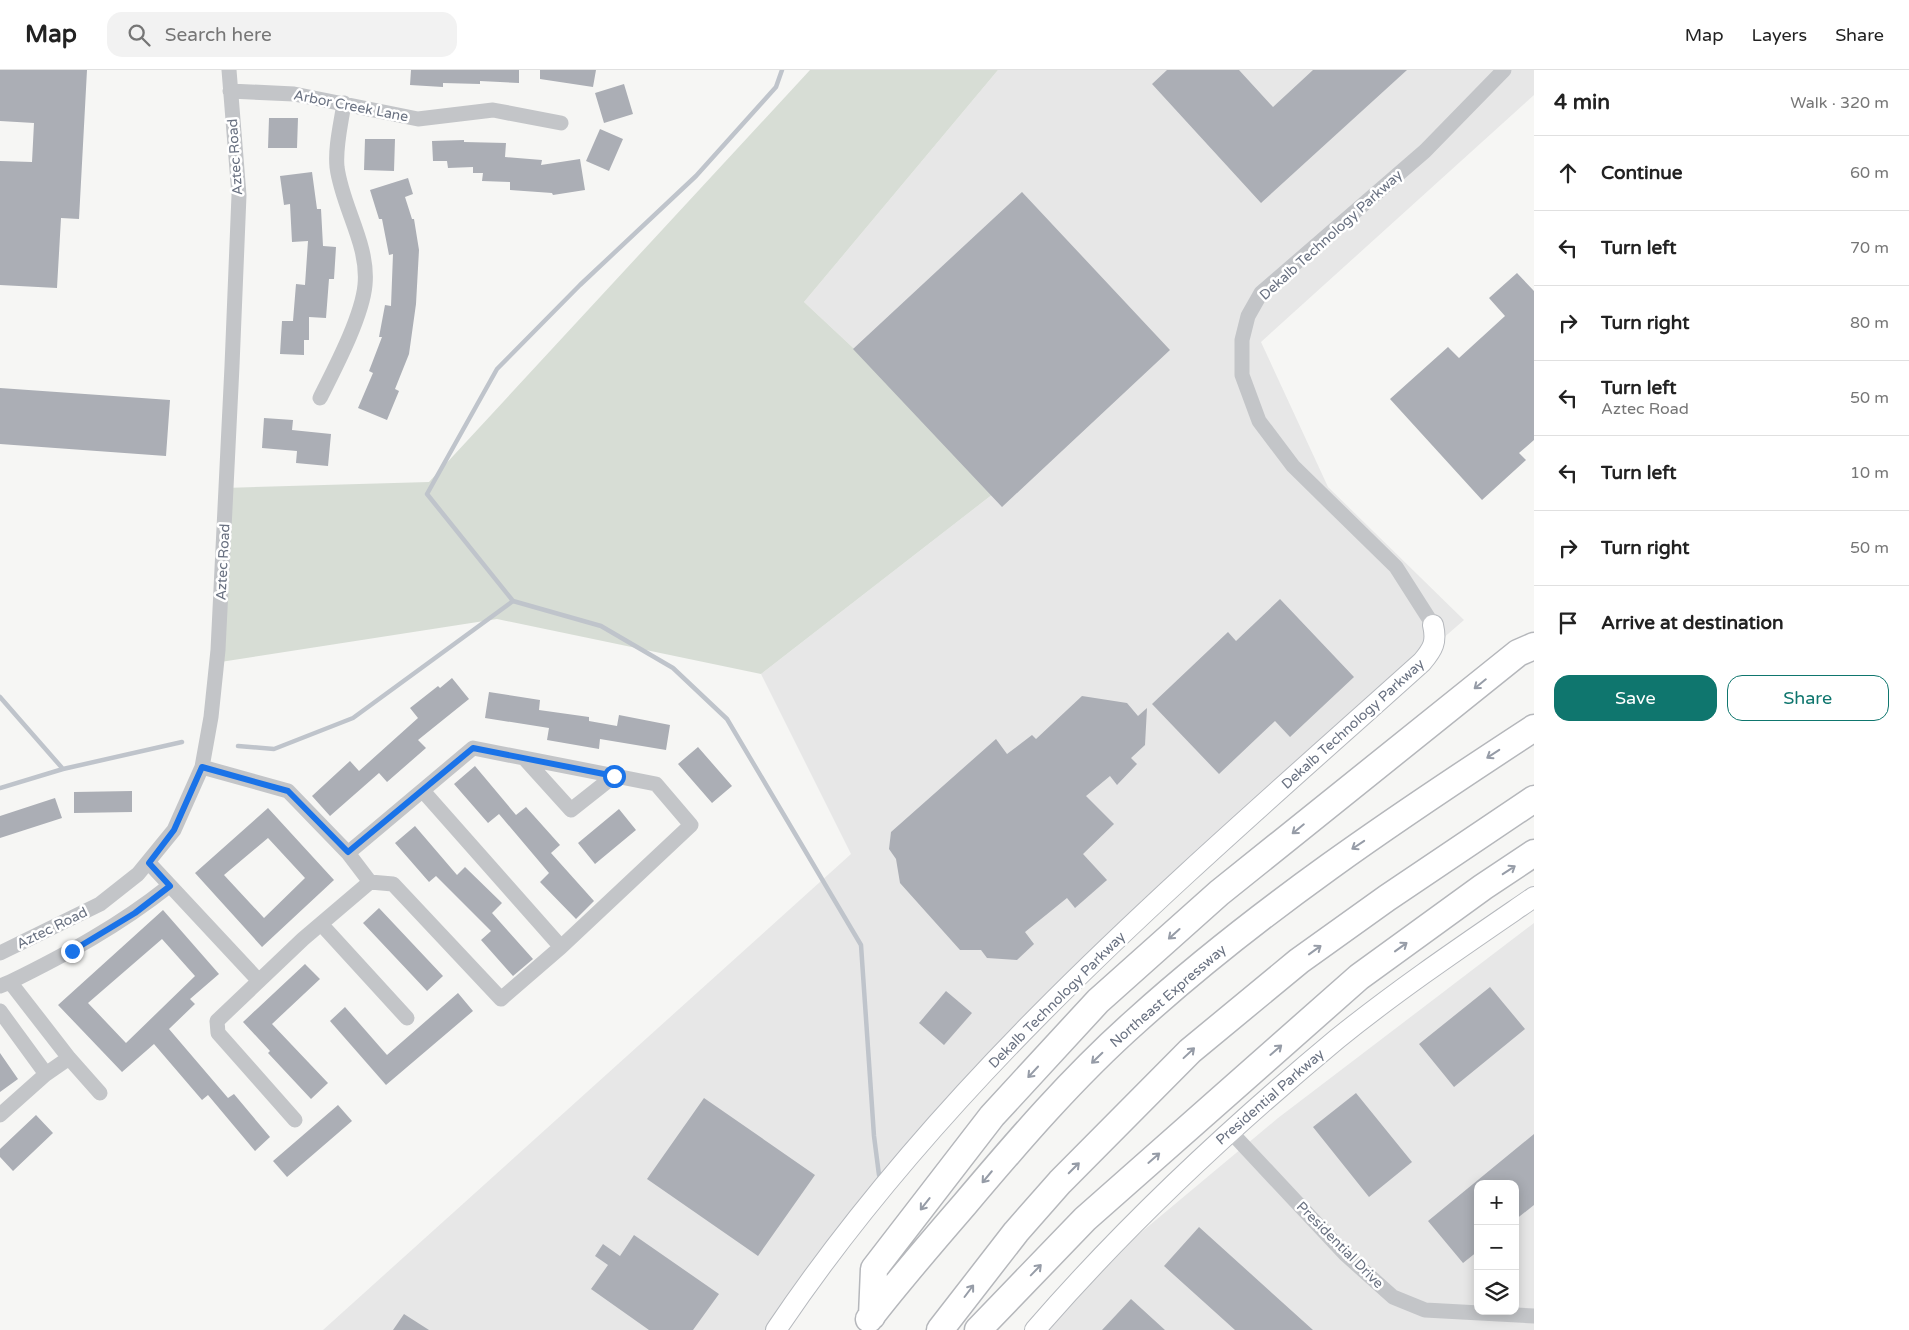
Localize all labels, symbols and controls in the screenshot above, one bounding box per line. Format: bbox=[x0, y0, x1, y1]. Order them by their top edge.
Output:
search box bbox=[107, 12, 457, 57]
text: Map bbox=[25, 20, 77, 49]
icon: search bbox=[125, 21, 153, 49]
text: Search here bbox=[165, 24, 272, 46]
text: Map bbox=[1685, 24, 1724, 46]
text: Layers bbox=[1752, 24, 1807, 46]
text: Share bbox=[1835, 24, 1884, 46]
street label: Arbor Creek Lane bbox=[292, 87, 410, 125]
text: 4 min bbox=[1554, 90, 1610, 115]
text: Walk · 320 m bbox=[1790, 93, 1889, 113]
street label: Aztec Road bbox=[224, 118, 246, 196]
icon: ahead bbox=[1554, 159, 1582, 187]
text: Continue bbox=[1601, 162, 1683, 184]
text: 60 m bbox=[1850, 163, 1889, 183]
street label: Dekalb Technology Parkway bbox=[1256, 166, 1406, 304]
icon: left bbox=[1554, 234, 1582, 262]
text: Turn left bbox=[1601, 237, 1677, 259]
text: 70 m bbox=[1850, 238, 1889, 258]
icon: right bbox=[1554, 309, 1582, 337]
text: Turn right bbox=[1601, 312, 1689, 334]
text: 80 m bbox=[1850, 313, 1889, 333]
text: Turn left bbox=[1601, 377, 1677, 399]
icon: left bbox=[1554, 384, 1582, 412]
text: 50 m bbox=[1850, 388, 1889, 408]
text: Aztec Road bbox=[1601, 399, 1689, 419]
icon: left bbox=[1554, 459, 1582, 487]
text: Turn left bbox=[1601, 462, 1677, 484]
text: 10 m bbox=[1850, 463, 1889, 483]
street label: Aztec Road bbox=[212, 523, 234, 601]
icon: right bbox=[1554, 534, 1582, 562]
text: Turn right bbox=[1601, 537, 1689, 559]
text: 50 m bbox=[1850, 538, 1889, 558]
icon: arrive bbox=[1554, 609, 1582, 637]
text: Arrive at destination bbox=[1601, 612, 1784, 634]
street label: Dekalb Technology Parkway bbox=[1278, 655, 1428, 793]
button: Save bbox=[1554, 675, 1717, 721]
button: Share bbox=[1727, 675, 1889, 721]
one-way arrow bbox=[1474, 678, 1487, 689]
one-way arrow bbox=[1487, 749, 1501, 759]
route start bbox=[603, 765, 626, 788]
one-way arrow bbox=[1292, 824, 1305, 835]
one-way arrow bbox=[1351, 839, 1365, 850]
one-way arrow bbox=[1501, 865, 1515, 875]
street label: Aztec Road bbox=[14, 904, 90, 952]
street label: Dekalb Technology Parkway bbox=[985, 928, 1129, 1072]
one-way arrow bbox=[1167, 928, 1180, 939]
route end bbox=[61, 940, 84, 963]
street label: Northeast Expressway bbox=[1106, 941, 1230, 1051]
one-way arrow bbox=[1394, 941, 1407, 952]
one-way arrow bbox=[1308, 945, 1322, 955]
street label: Presidential Parkway bbox=[1212, 1045, 1328, 1149]
one-way arrow bbox=[1269, 1045, 1282, 1056]
one-way arrow bbox=[1182, 1047, 1195, 1059]
one-way arrow bbox=[1091, 1052, 1104, 1064]
one-way arrow bbox=[1027, 1065, 1039, 1078]
one-way arrow bbox=[1148, 1152, 1161, 1164]
one-way arrow bbox=[1068, 1161, 1080, 1174]
one-way arrow bbox=[981, 1171, 993, 1184]
map controls bbox=[1474, 1180, 1519, 1315]
button: + bbox=[1474, 1180, 1519, 1225]
one-way arrow bbox=[919, 1197, 930, 1210]
street label: Presidential Drive bbox=[1293, 1198, 1387, 1292]
button: − bbox=[1474, 1225, 1519, 1270]
one-way arrow bbox=[1030, 1263, 1042, 1276]
button: layers bbox=[1474, 1270, 1519, 1315]
one-way arrow bbox=[963, 1285, 974, 1298]

